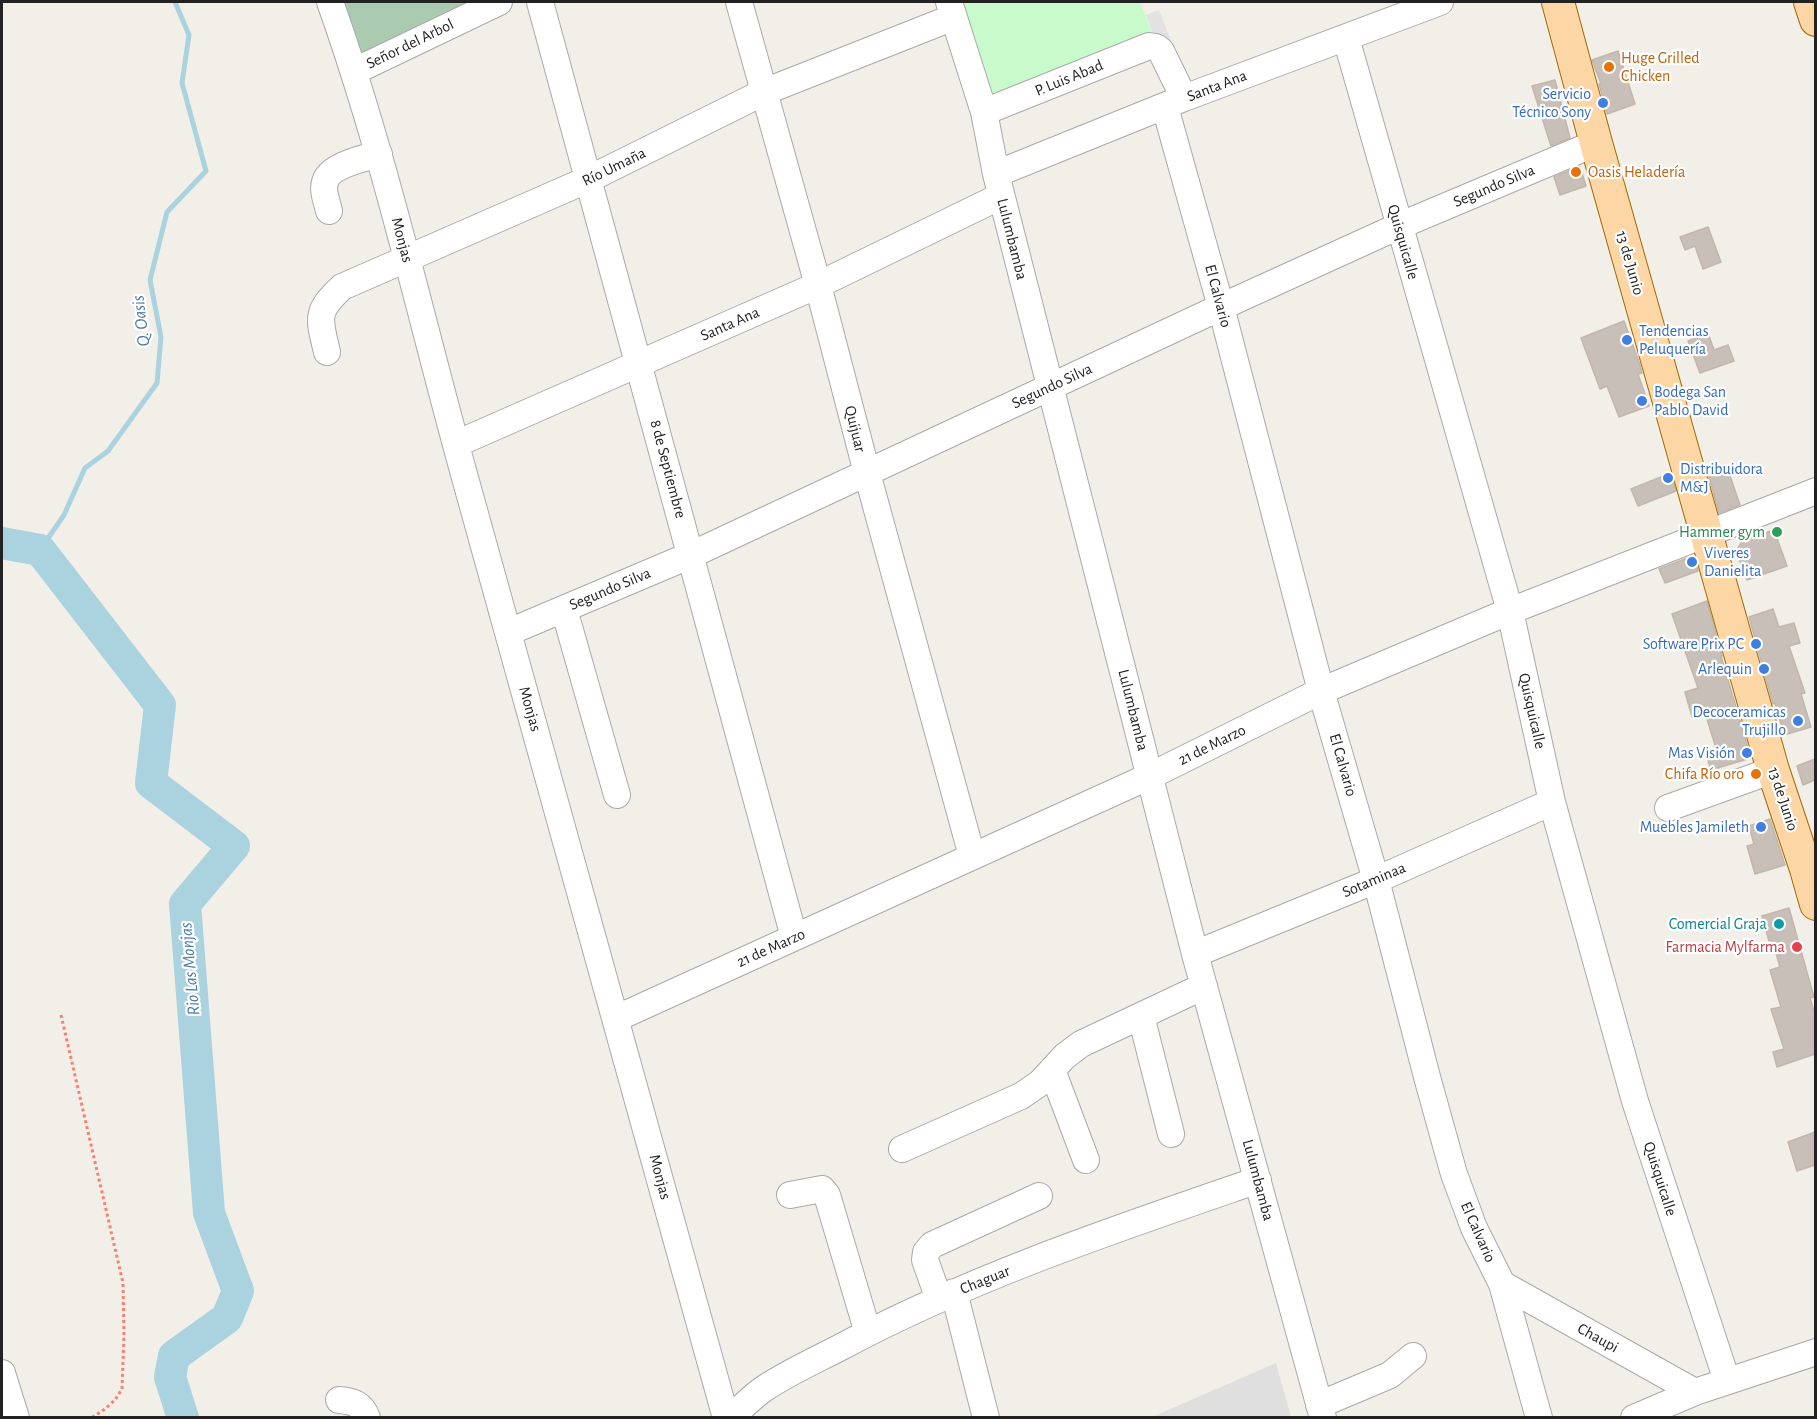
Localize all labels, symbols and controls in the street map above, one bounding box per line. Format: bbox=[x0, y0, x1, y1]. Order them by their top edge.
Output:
street label: Señor del Arbol bbox=[363, 15, 457, 73]
place label: Huge Grilled Chicken bbox=[1621, 48, 1700, 86]
street label: P. Luis Abad bbox=[1032, 56, 1106, 100]
marker: Huge Grilled Chicken bbox=[1602, 60, 1616, 74]
street label: Santa Ana bbox=[1184, 66, 1250, 106]
place label: Servicio Técnico Sony bbox=[1512, 84, 1591, 122]
marker: Servicio Técnico Sony bbox=[1596, 96, 1610, 110]
street label: Río Umaña bbox=[579, 143, 649, 191]
street label: Segundo Silva bbox=[1450, 160, 1538, 212]
place label: Oasis Heladería bbox=[1588, 162, 1685, 182]
marker: Oasis Heladería bbox=[1569, 165, 1583, 179]
street label: Lulumbamba bbox=[993, 196, 1031, 282]
street label: Quisquicalle bbox=[1383, 202, 1423, 282]
street label: Monjas bbox=[387, 215, 417, 265]
street label: 13 de Junio bbox=[1612, 229, 1648, 297]
street label: El Calvario bbox=[1200, 262, 1236, 330]
water label: Q. Oasis bbox=[127, 294, 155, 348]
street label: Santa Ana bbox=[698, 303, 762, 345]
place label: Tendencias Peluquería bbox=[1639, 321, 1709, 359]
marker: Tendencias Peluquería bbox=[1620, 333, 1634, 347]
street label: Segundo Silva bbox=[1009, 359, 1095, 413]
place label: Bodega San Pablo David bbox=[1654, 382, 1728, 420]
marker: Bodega San Pablo David bbox=[1635, 394, 1649, 408]
street label: Quijuar bbox=[840, 404, 870, 454]
street label: 8 de Septiembre bbox=[646, 418, 690, 520]
place label: Distribuidora M&J bbox=[1680, 459, 1763, 497]
marker: Distribuidora M&J bbox=[1661, 471, 1675, 485]
place label: Hammer gym bbox=[1679, 522, 1765, 542]
marker: Hammer gym bbox=[1770, 525, 1784, 539]
place label: Viveres Danielita bbox=[1704, 543, 1761, 581]
marker: Viveres Danielita bbox=[1685, 555, 1699, 569]
street label: Segundo Silva bbox=[566, 563, 654, 615]
place label: Software Prix PC bbox=[1643, 634, 1744, 654]
marker: Software Prix PC bbox=[1749, 637, 1763, 651]
place label: Arlequin bbox=[1698, 659, 1752, 679]
marker: Arlequin bbox=[1757, 662, 1771, 676]
street label: Lulumbamba bbox=[1114, 667, 1152, 753]
street label: Quisquicalle bbox=[1514, 671, 1550, 751]
street label: Monjas bbox=[514, 684, 546, 734]
place label: Decoceramicas Trujillo bbox=[1693, 702, 1786, 740]
marker: Decoceramicas Trujillo bbox=[1791, 714, 1805, 728]
street label: 21 de Marzo bbox=[1175, 720, 1249, 770]
street label: El Calvario bbox=[1325, 731, 1361, 799]
place label: Mas Visión bbox=[1668, 743, 1735, 763]
marker: Mas Visión bbox=[1740, 746, 1754, 760]
place label: Chifa Río oro bbox=[1665, 764, 1744, 784]
street label: 13 de Junio bbox=[1764, 765, 1802, 833]
marker: Chifa Río oro bbox=[1749, 767, 1763, 781]
place label: Muebles Jamileth bbox=[1640, 817, 1749, 837]
marker: Muebles Jamileth bbox=[1754, 820, 1768, 834]
street label: Sotaminaa bbox=[1339, 858, 1409, 902]
place label: Comercial Graja bbox=[1669, 914, 1767, 934]
marker: Comercial Graja bbox=[1772, 917, 1786, 931]
water label: Rio Las Monjas bbox=[175, 921, 205, 1017]
street label: 21 de Marzo bbox=[734, 924, 808, 972]
place label: Farmacia Mylfarma bbox=[1665, 937, 1785, 957]
marker: Farmacia Mylfarma bbox=[1790, 940, 1804, 954]
street label: Lulumbamba bbox=[1238, 1137, 1278, 1223]
street label: Quisquicalle bbox=[1639, 1139, 1681, 1219]
street label: Monjas bbox=[645, 1152, 675, 1202]
street label: El Calvario bbox=[1456, 1199, 1500, 1265]
street label: Chaguar bbox=[957, 1261, 1013, 1299]
street label: Chaupi bbox=[1574, 1319, 1622, 1357]

